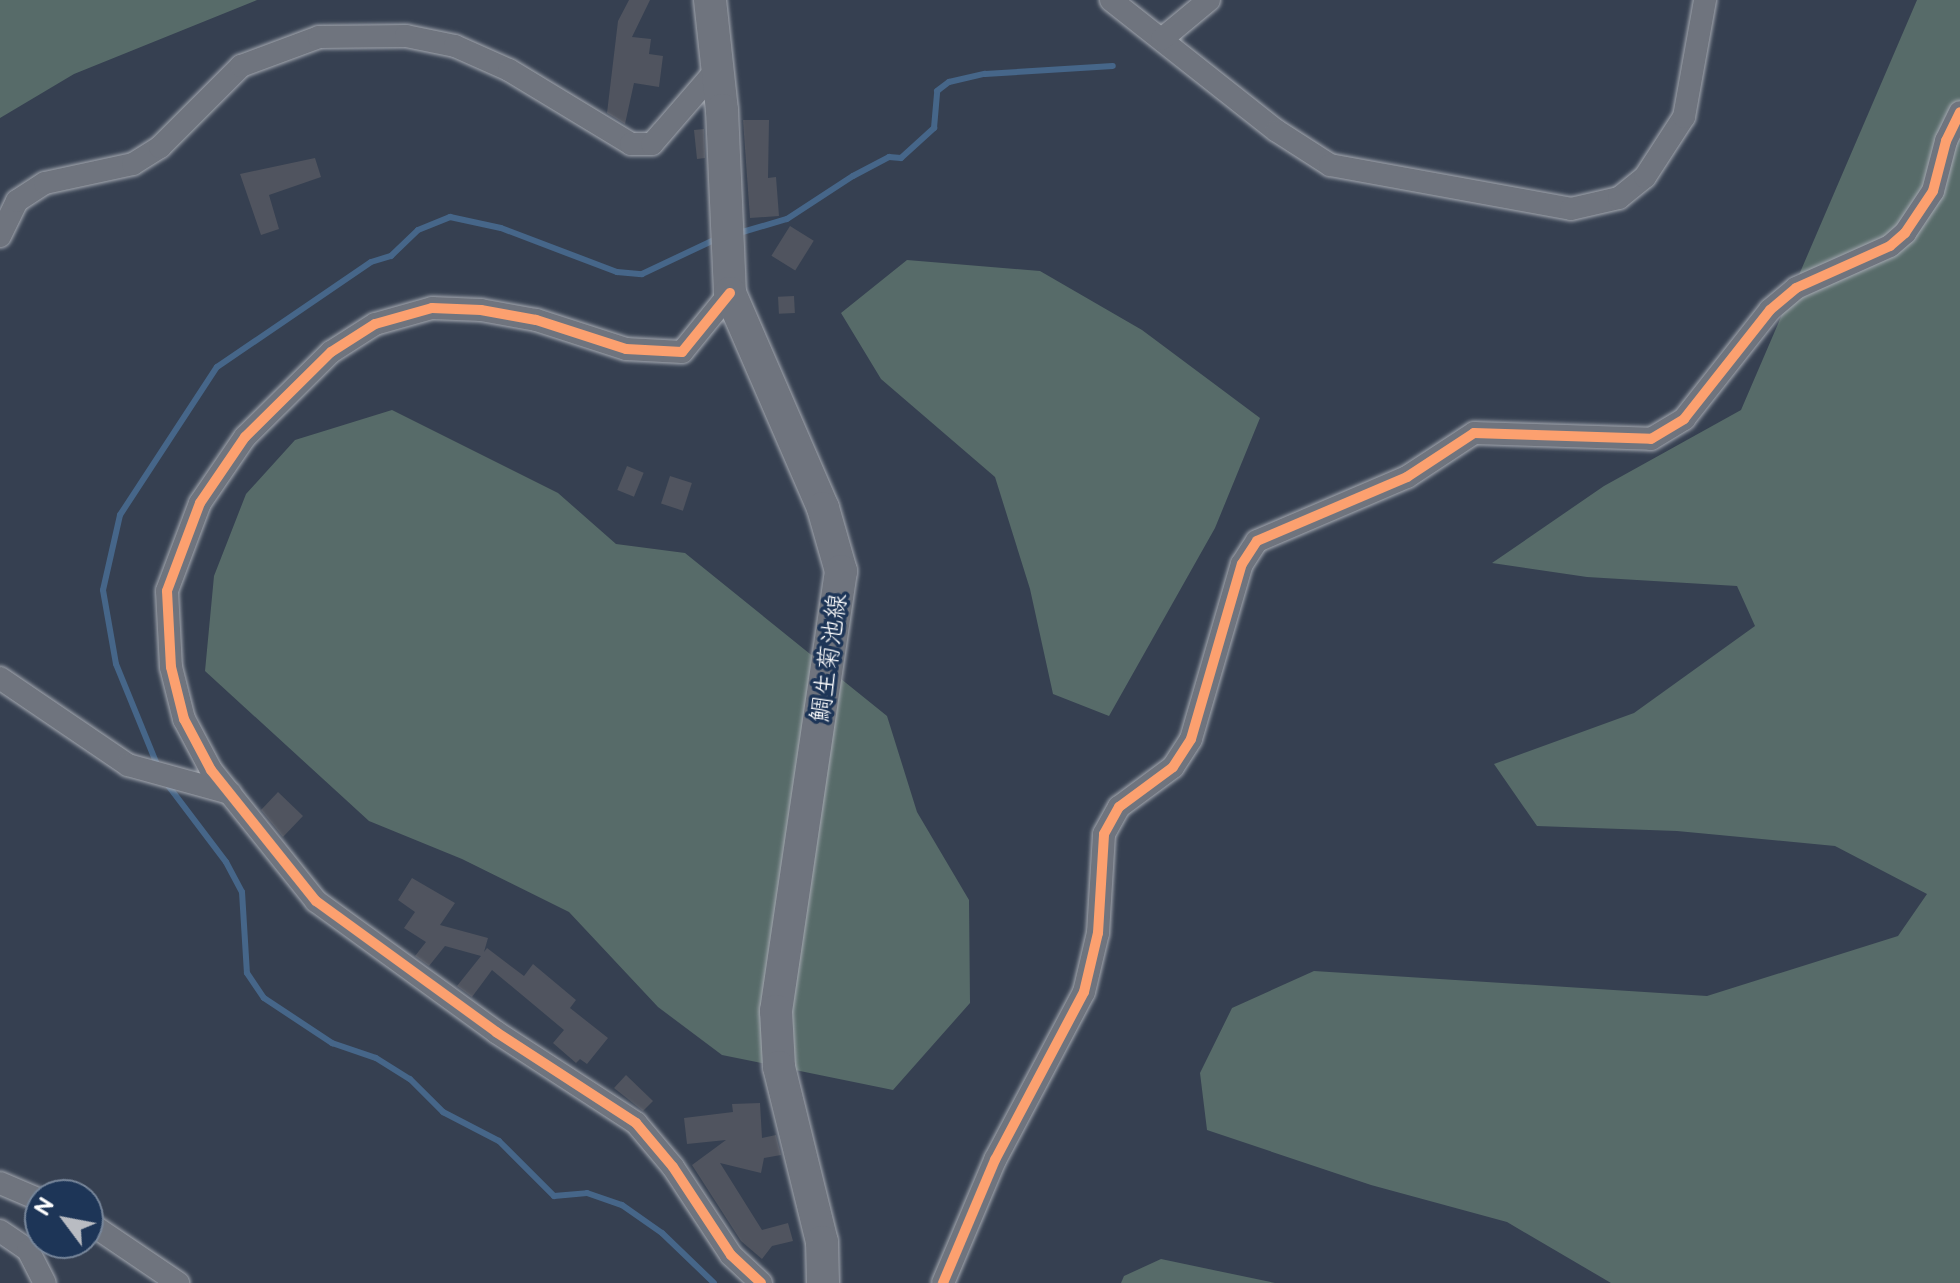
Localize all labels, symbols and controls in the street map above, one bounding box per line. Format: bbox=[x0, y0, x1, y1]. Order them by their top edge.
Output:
street label: 鯛生菊池線 bbox=[806, 591, 854, 725]
north arrow bbox=[24, 1179, 104, 1259]
text: N bbox=[29, 1193, 61, 1221]

